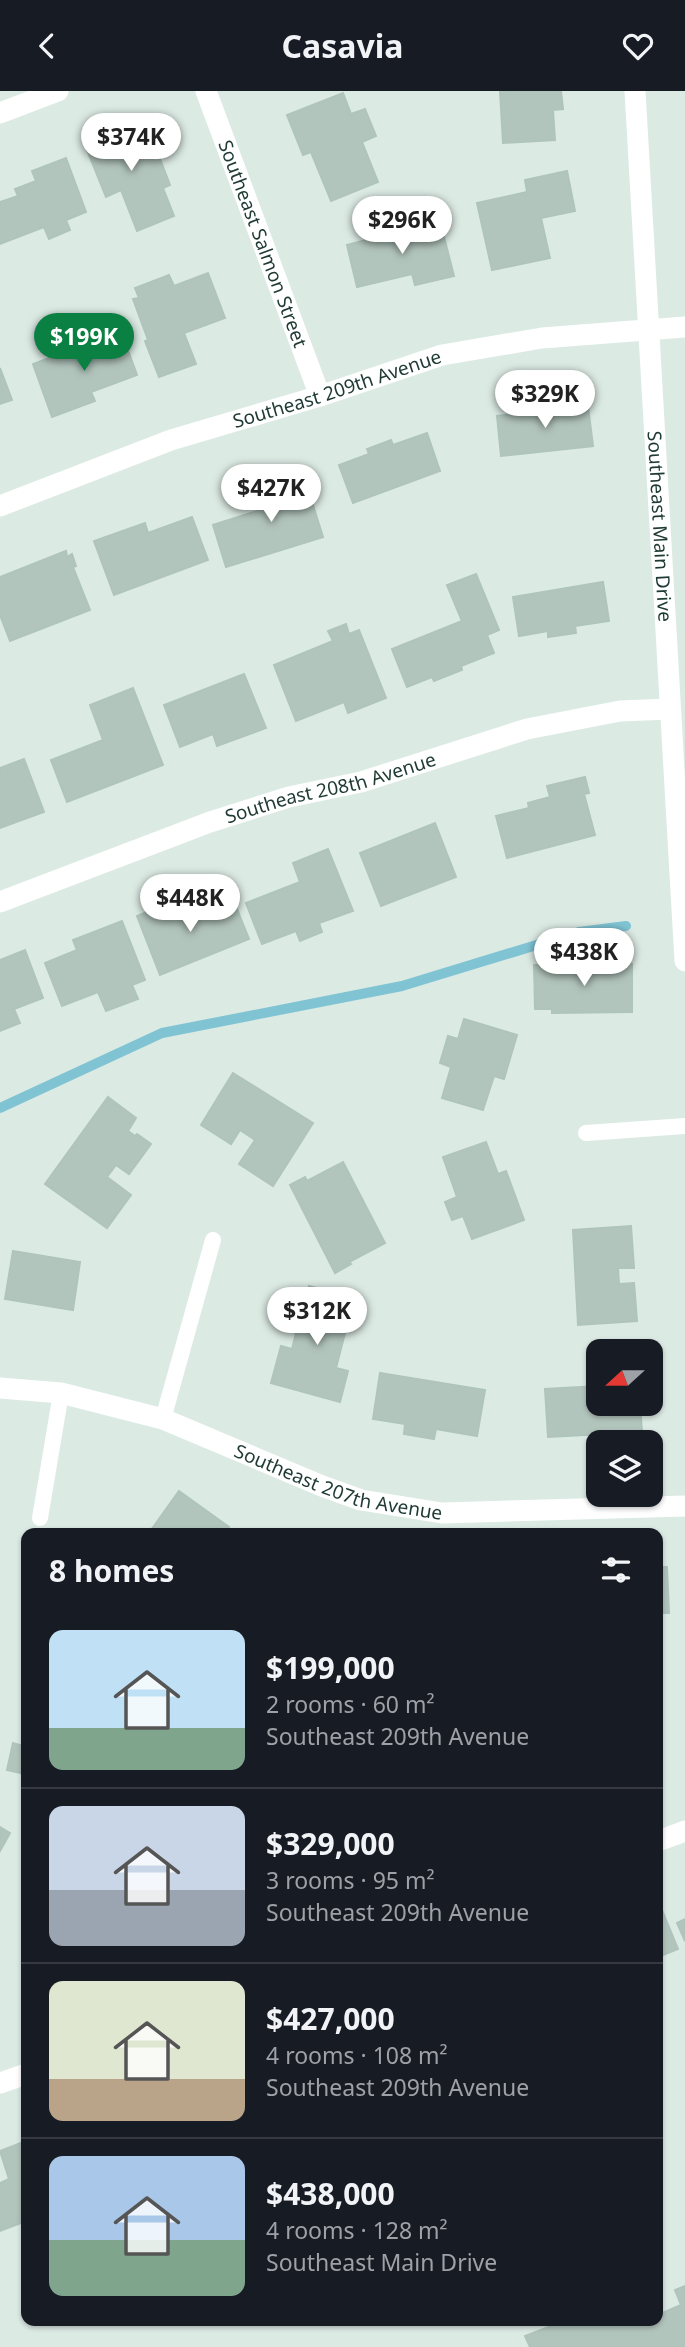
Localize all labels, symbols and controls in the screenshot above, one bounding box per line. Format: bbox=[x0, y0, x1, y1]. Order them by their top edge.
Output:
text: Casavia bbox=[282, 24, 403, 67]
icon: back bbox=[28, 27, 66, 65]
icon: heart bbox=[619, 27, 657, 65]
pin: $374K bbox=[82, 113, 180, 173]
text: $374K bbox=[97, 120, 165, 152]
street label: Southeast Salmon Street bbox=[212, 136, 314, 351]
pin: $296K bbox=[353, 197, 451, 256]
text: $296K bbox=[368, 203, 436, 235]
pin: $199K bbox=[35, 313, 133, 373]
text: $199K bbox=[50, 320, 118, 352]
street label: Southeast 209th Avenue bbox=[230, 343, 445, 434]
pin: $329K bbox=[496, 371, 594, 430]
text: $329K bbox=[511, 377, 579, 409]
street label: Southeast Main Drive bbox=[642, 430, 678, 622]
pin: $427K bbox=[222, 465, 320, 524]
text: $427K bbox=[237, 471, 305, 503]
street label: Southeast 208th Avenue bbox=[222, 746, 439, 829]
pin: $448K bbox=[141, 875, 239, 934]
text: $448K bbox=[156, 881, 224, 913]
pin: $438K bbox=[535, 929, 633, 988]
text: $438K bbox=[550, 935, 618, 967]
pin: $312K bbox=[268, 1287, 366, 1347]
text: $312K bbox=[283, 1294, 351, 1326]
north arrow bbox=[586, 1339, 663, 1416]
map controls bbox=[586, 1339, 663, 1507]
button: layers bbox=[586, 1430, 663, 1507]
street label: Southeast 207th Avenue bbox=[231, 1438, 444, 1526]
text: 8 homes bbox=[49, 1550, 174, 1591]
icon: filters bbox=[597, 1551, 635, 1589]
text: $199,000 bbox=[266, 1647, 395, 1688]
icon: home bbox=[105, 1658, 189, 1742]
text: 2 rooms · 60 m² bbox=[266, 1688, 435, 1720]
text: Southeast 209th Avenue bbox=[266, 1720, 529, 1752]
text: $329,000 bbox=[266, 1823, 395, 1864]
icon: home bbox=[105, 1834, 189, 1918]
text: 3 rooms · 95 m² bbox=[266, 1864, 435, 1896]
text: Southeast 209th Avenue bbox=[266, 1896, 529, 1928]
text: $427,000 bbox=[266, 1998, 395, 2039]
icon: home bbox=[105, 2009, 189, 2093]
text: 4 rooms · 108 m² bbox=[266, 2039, 448, 2071]
text: Southeast 209th Avenue bbox=[266, 2071, 529, 2103]
text: $438,000 bbox=[266, 2173, 395, 2214]
icon: home bbox=[105, 2184, 189, 2268]
text: 4 rooms · 128 m² bbox=[266, 2214, 448, 2246]
text: Southeast Main Drive bbox=[266, 2246, 497, 2278]

